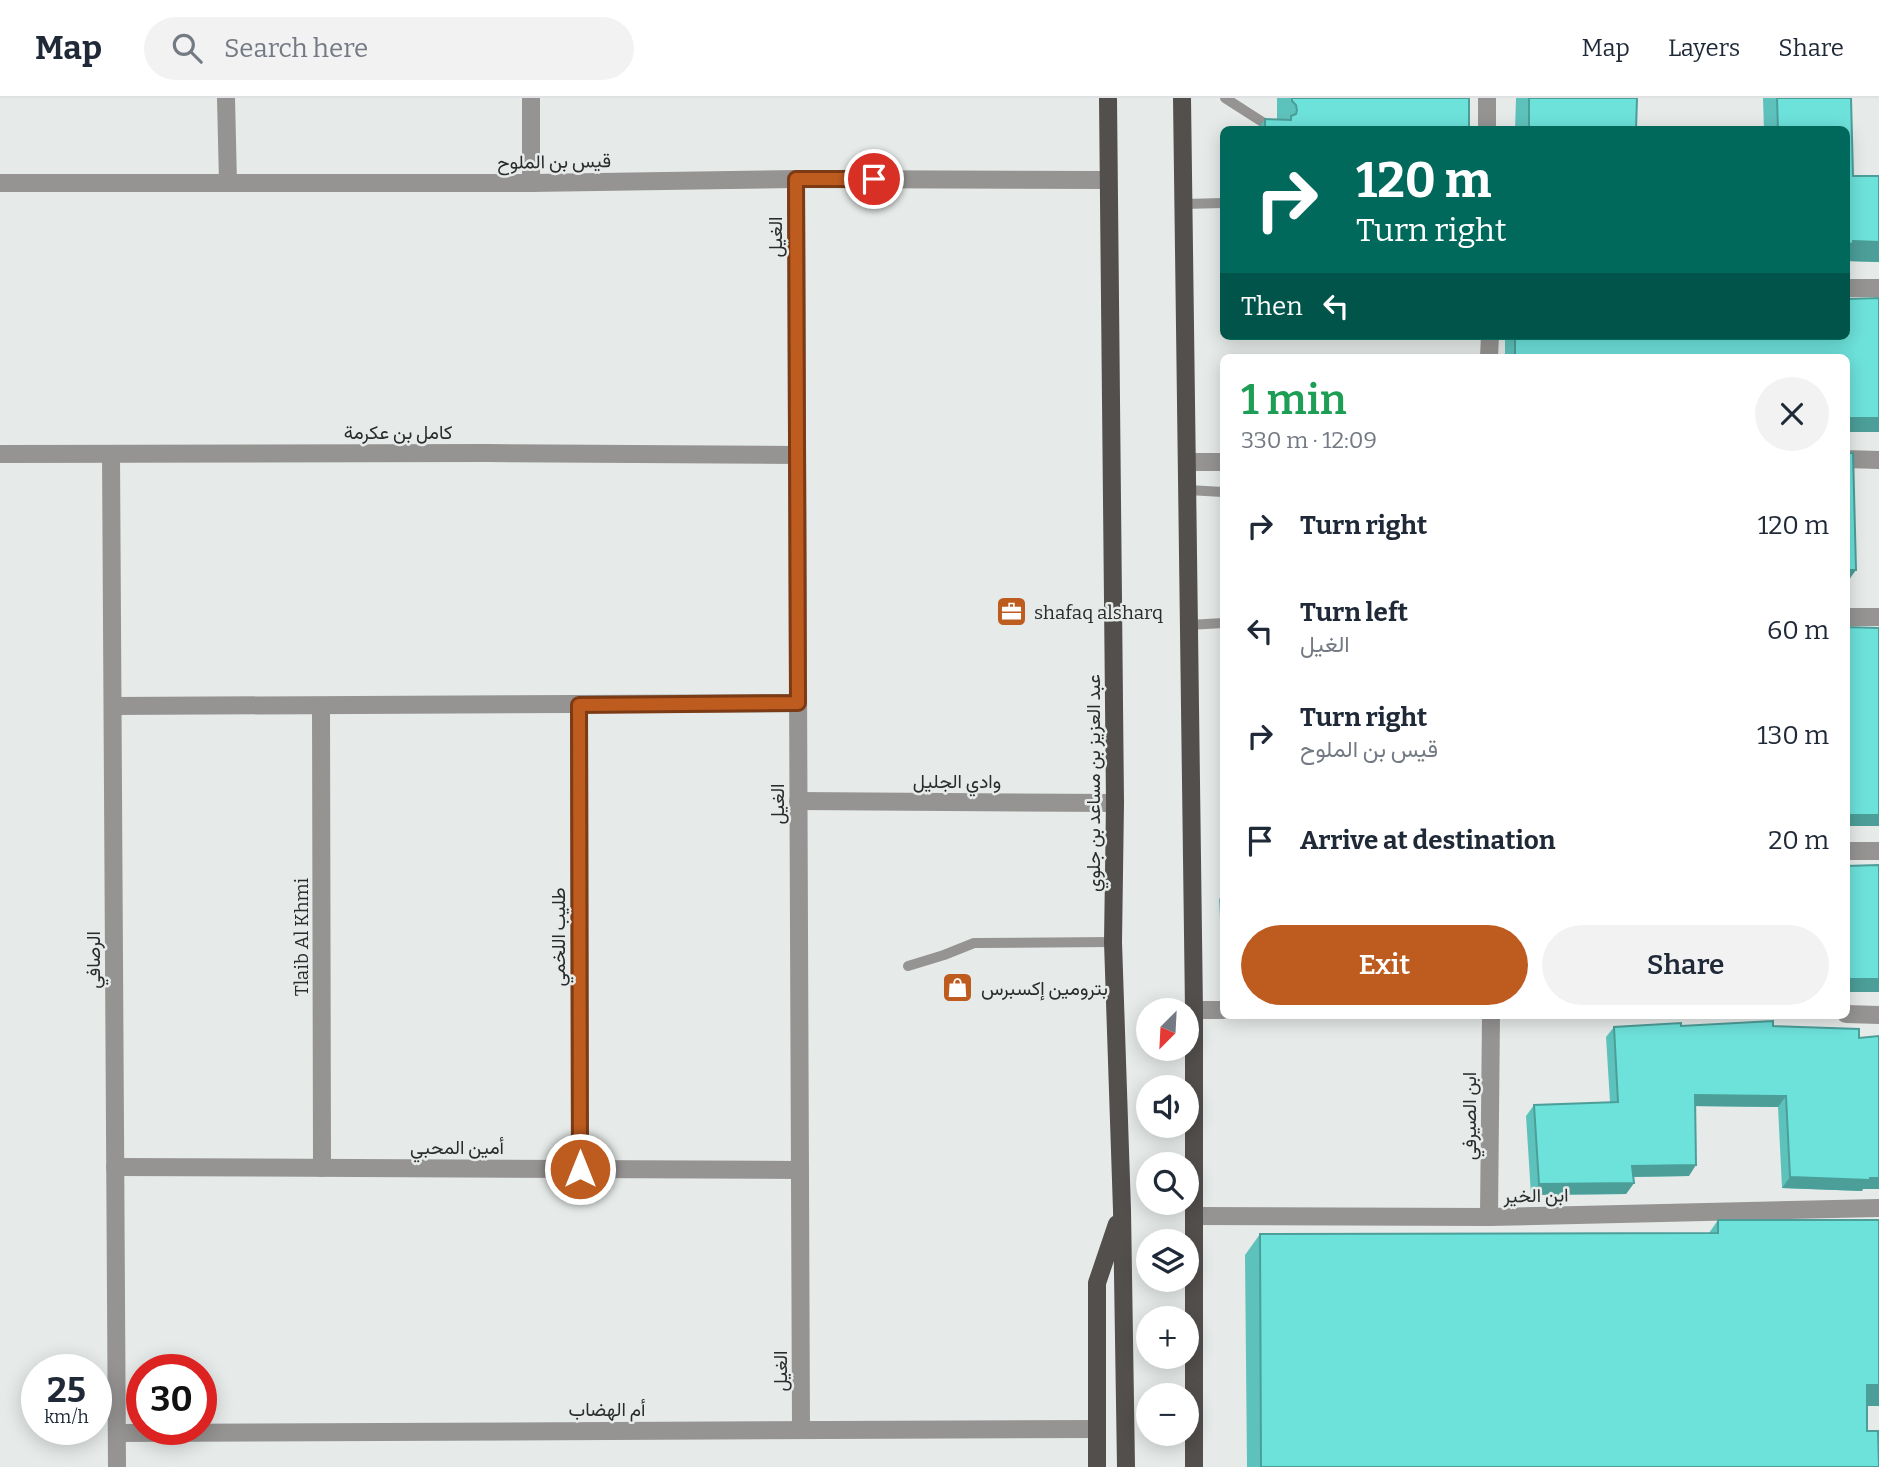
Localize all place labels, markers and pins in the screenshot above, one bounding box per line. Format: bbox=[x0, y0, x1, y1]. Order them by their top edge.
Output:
pin bbox=[844, 149, 904, 209]
office icon: shafaq alsharq bbox=[994, 595, 1028, 629]
place label: shafaq alsharq bbox=[1034, 601, 1163, 624]
shop icon: بترومين إكسبرس bbox=[941, 971, 975, 1005]
place label: بترومين إكسبرس bbox=[981, 977, 1108, 1001]

